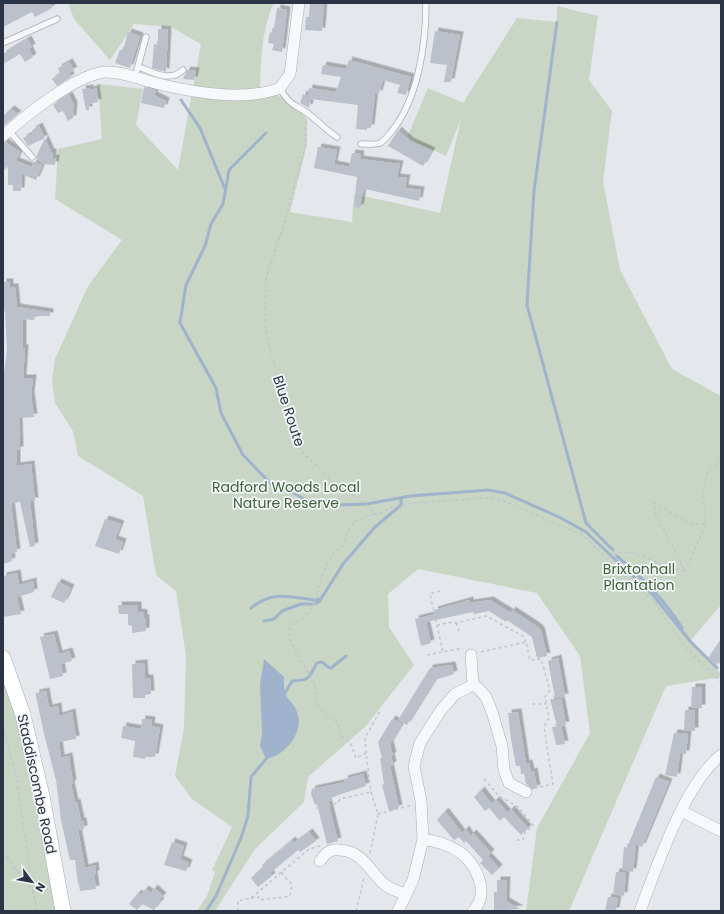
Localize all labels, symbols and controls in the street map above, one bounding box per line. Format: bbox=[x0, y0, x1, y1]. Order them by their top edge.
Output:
street label: Blue Route bbox=[268, 373, 310, 449]
park label: Radford Woods Local Nature Reserve bbox=[212, 477, 360, 513]
park label: Brixtonhall Plantation bbox=[603, 559, 675, 595]
street label: Staddiscombe Road bbox=[12, 712, 62, 856]
north arrow bbox=[12, 862, 52, 902]
text: N bbox=[32, 880, 49, 895]

